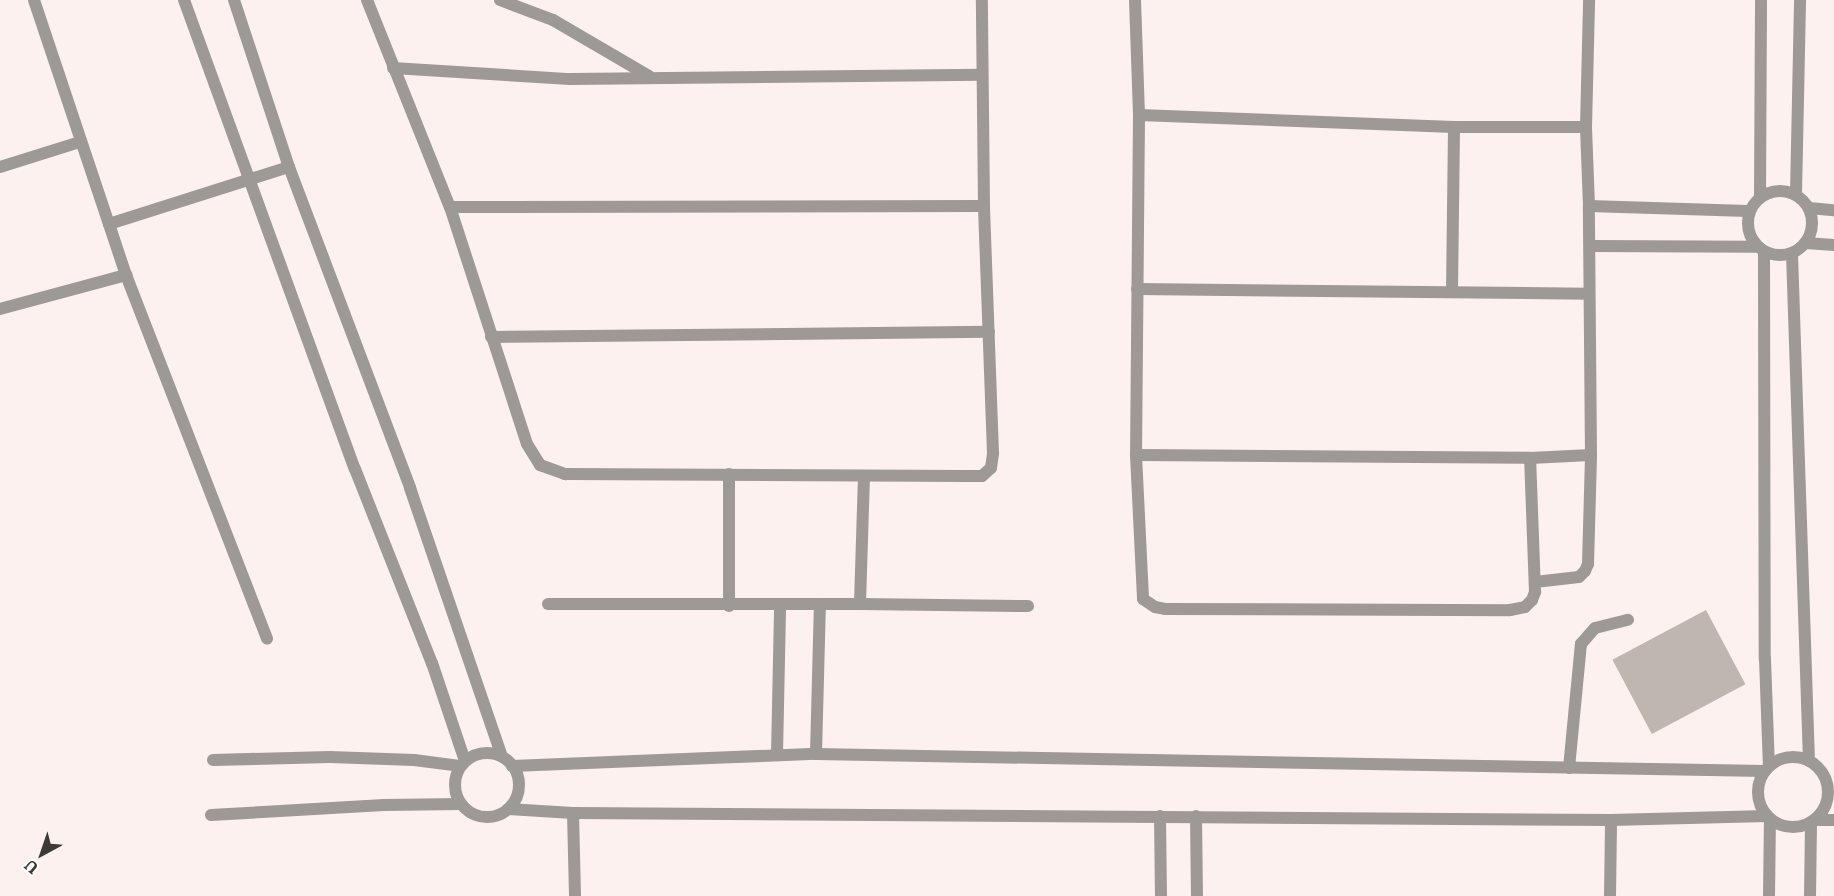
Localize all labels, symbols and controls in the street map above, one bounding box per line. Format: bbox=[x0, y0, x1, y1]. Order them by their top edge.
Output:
north arrow bbox=[12, 824, 72, 884]
text: U bbox=[18, 855, 43, 881]

